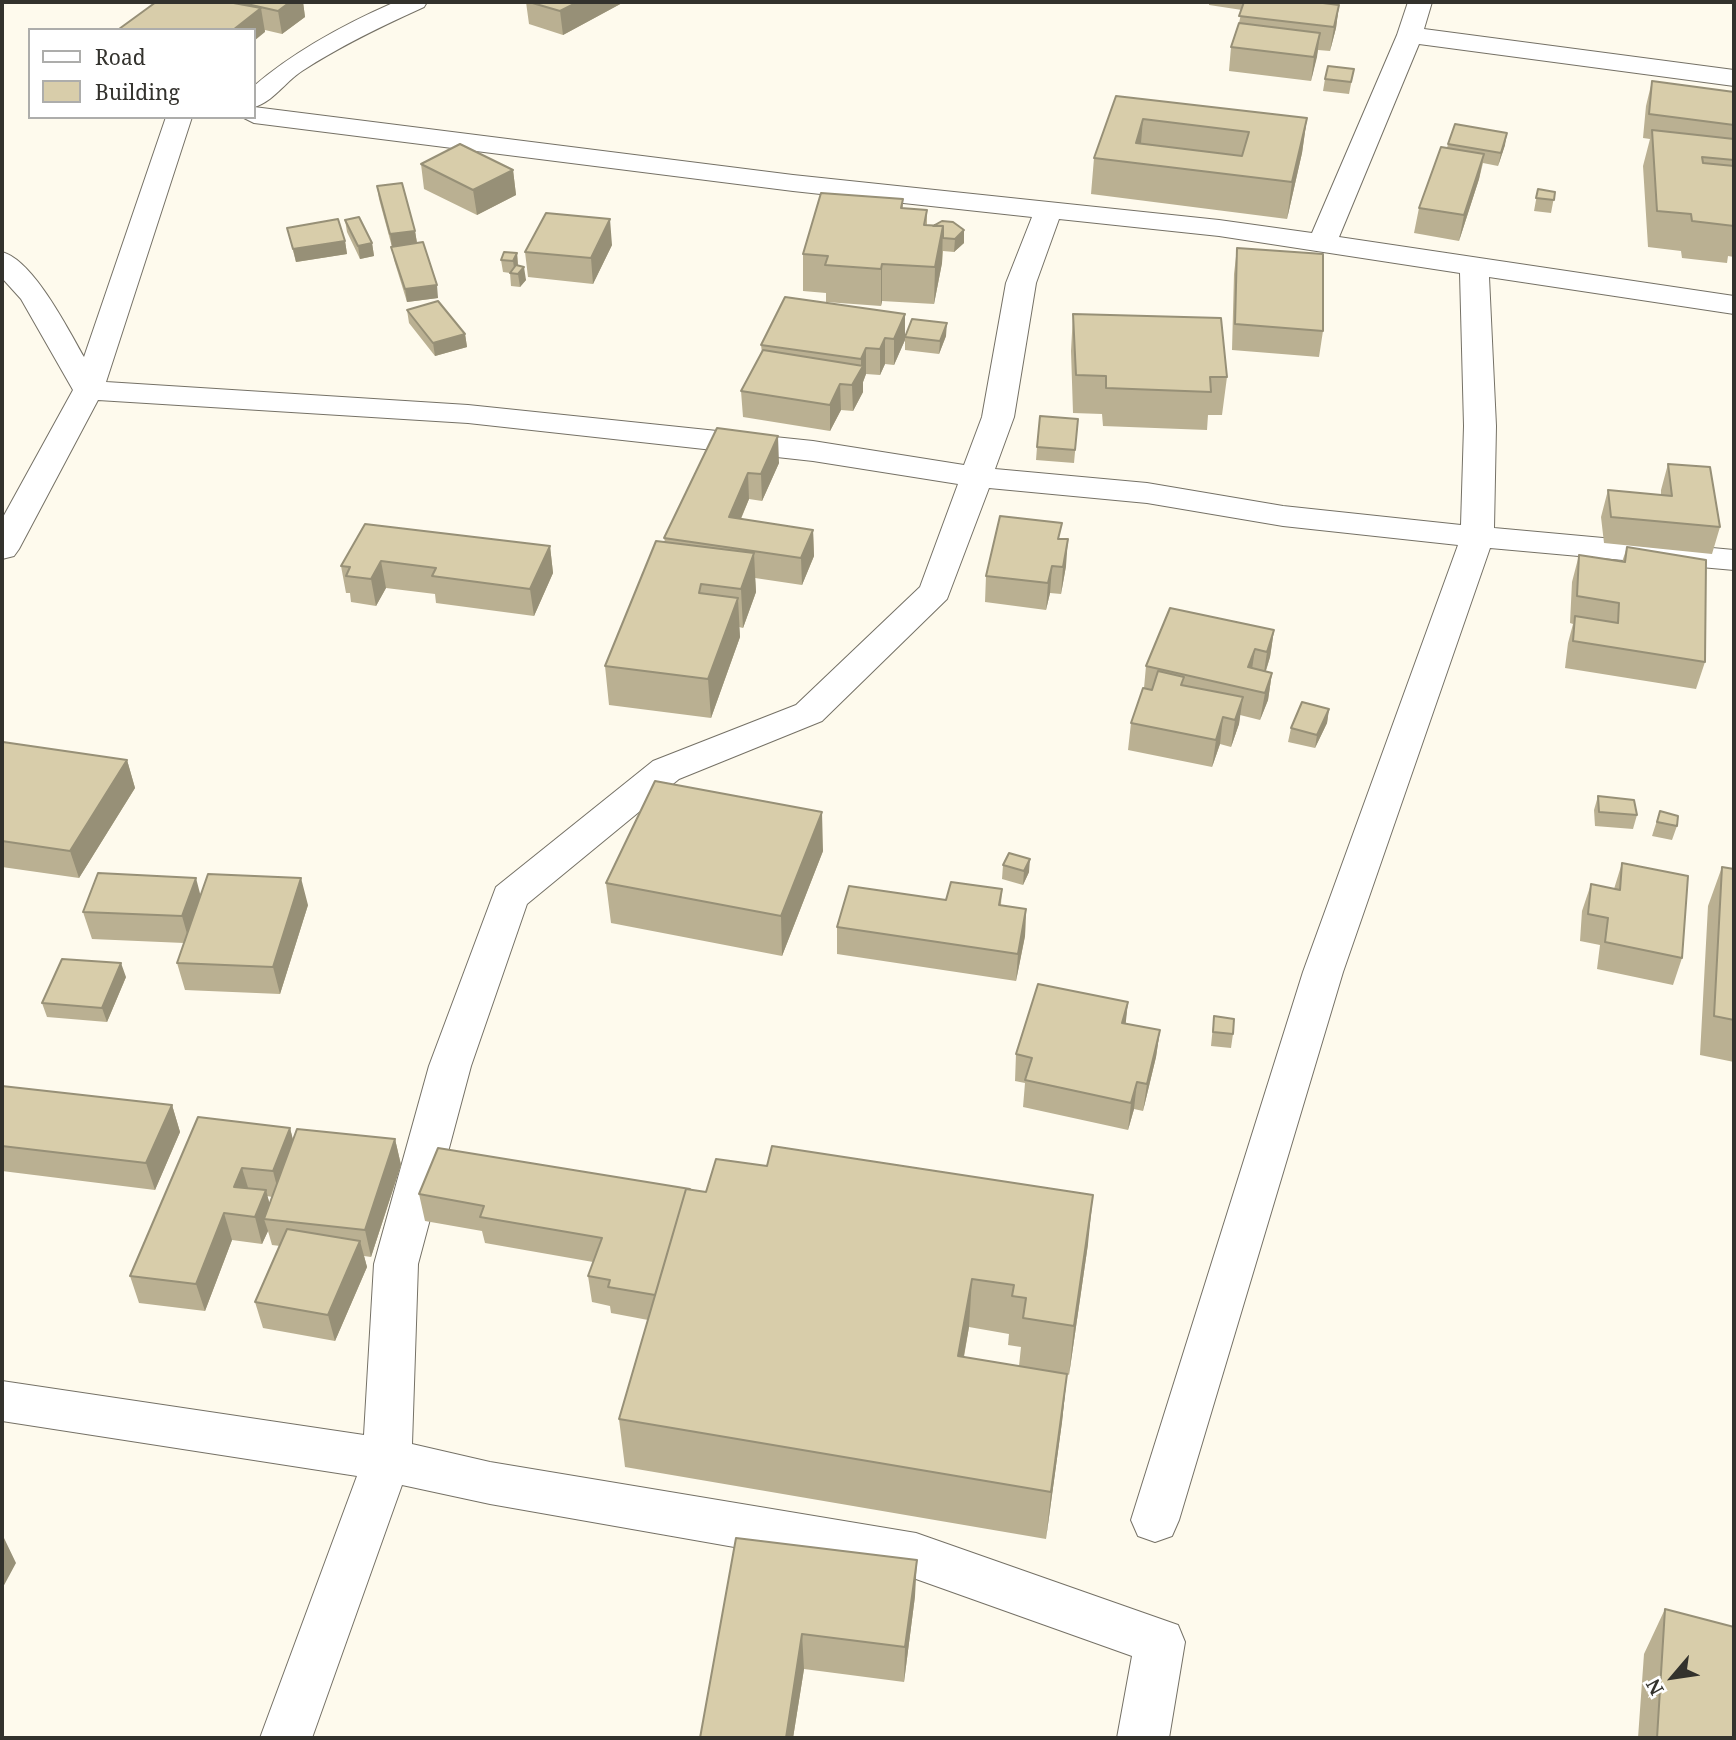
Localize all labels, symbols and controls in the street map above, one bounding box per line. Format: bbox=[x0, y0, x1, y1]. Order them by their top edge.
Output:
legend bbox=[28, 28, 256, 119]
text: Road bbox=[95, 43, 146, 71]
text: Building bbox=[95, 78, 180, 106]
north arrow bbox=[1638, 1642, 1708, 1712]
text: N bbox=[1640, 1674, 1670, 1700]

